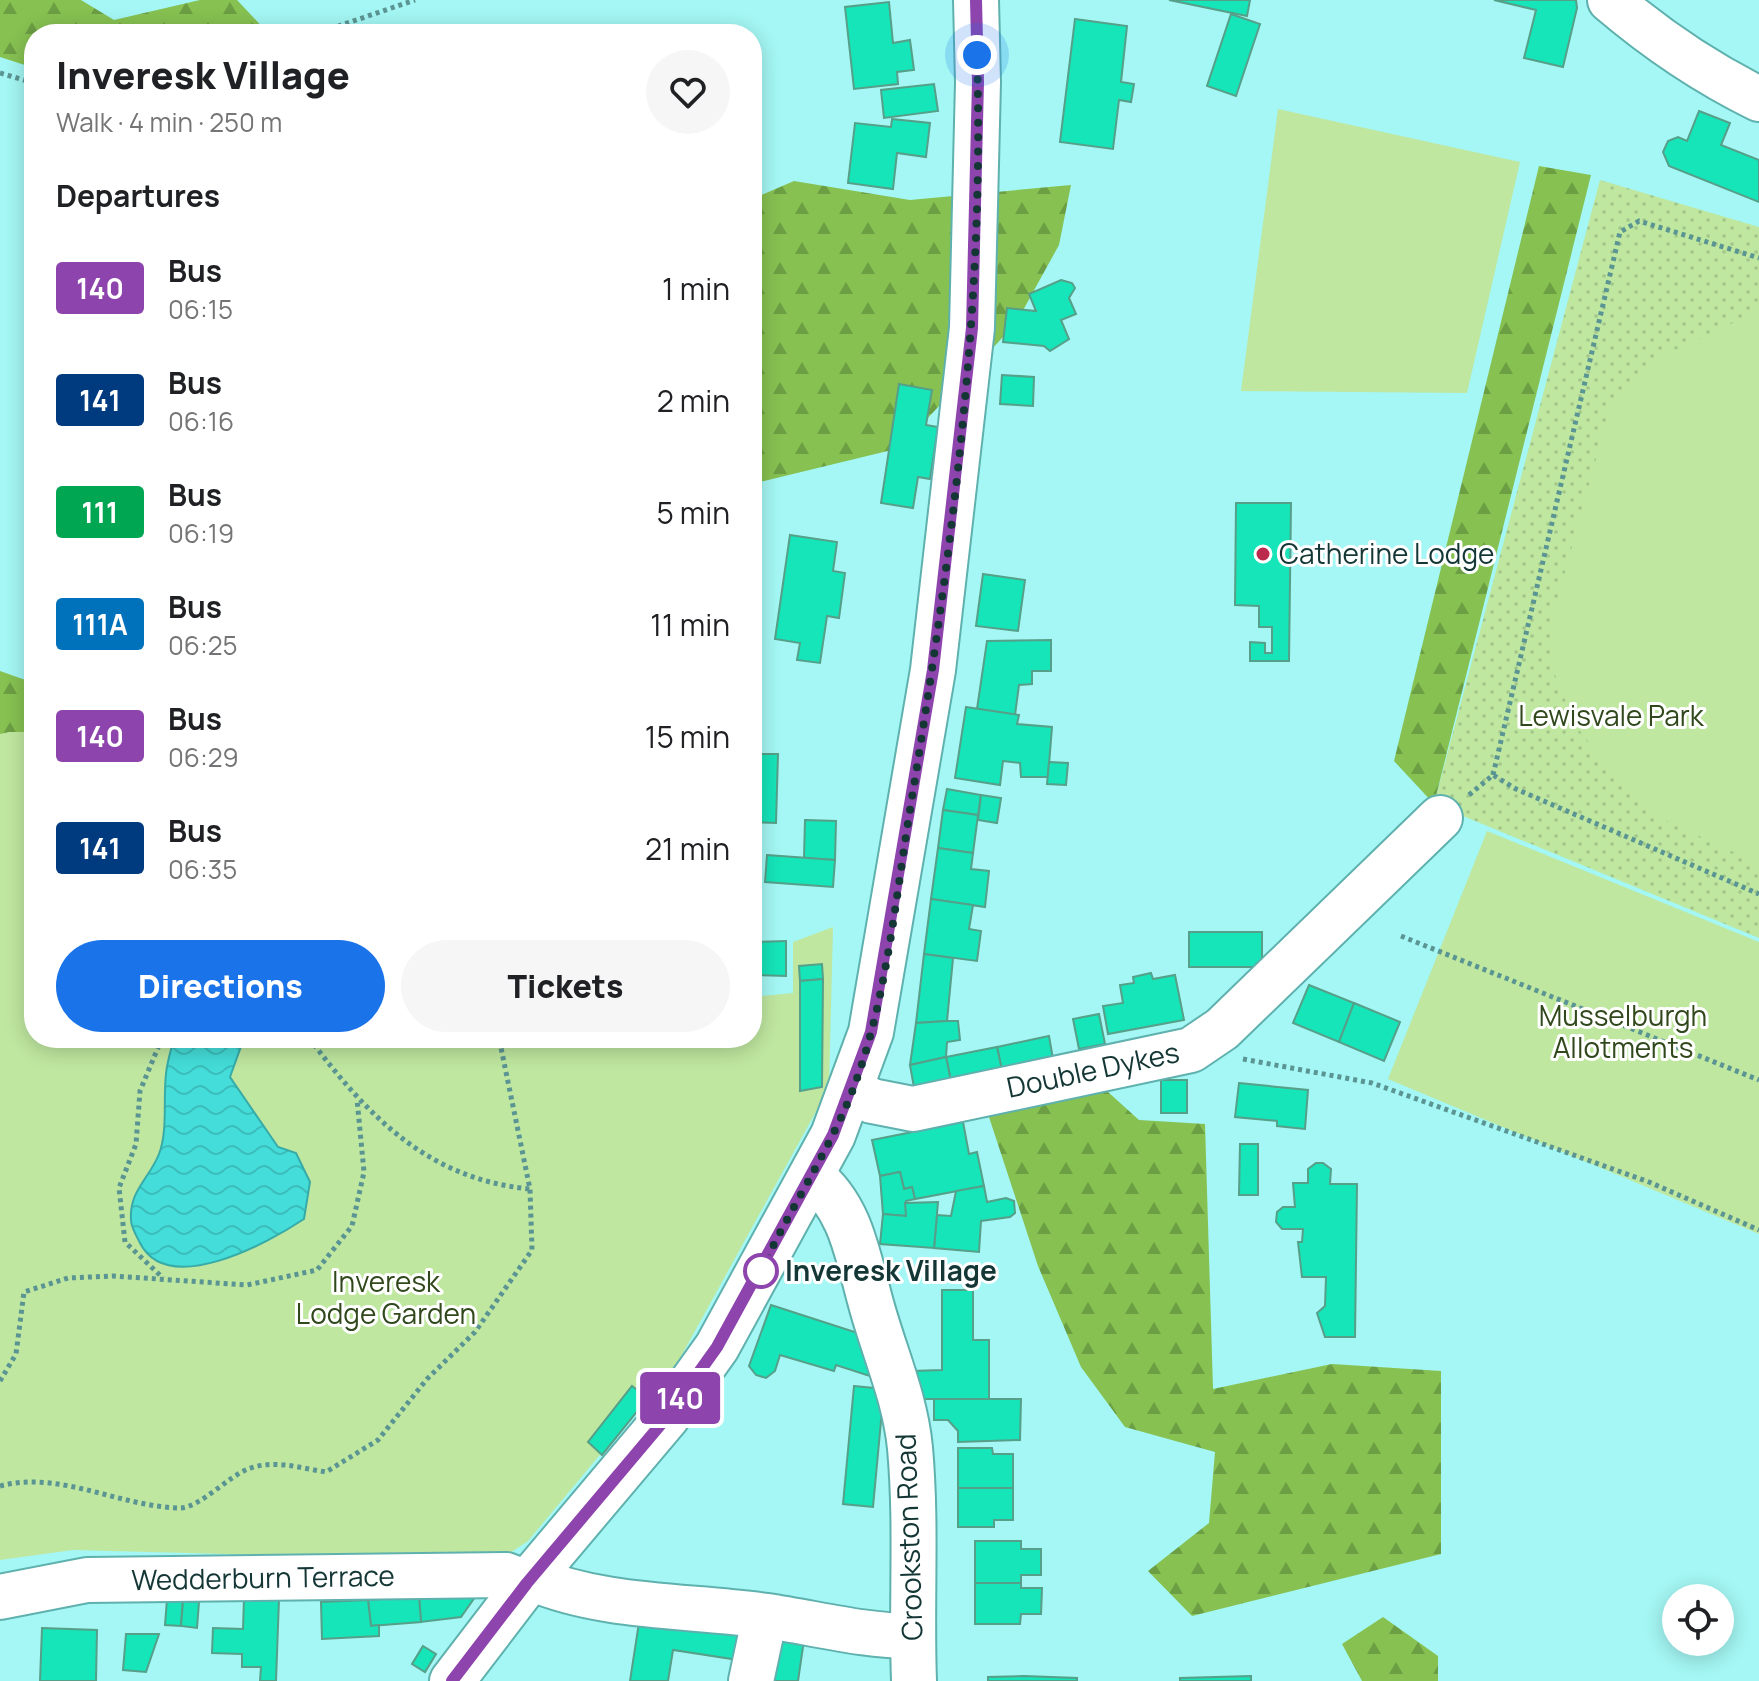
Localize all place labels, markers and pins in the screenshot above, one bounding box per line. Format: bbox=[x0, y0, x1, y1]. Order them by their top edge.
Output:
place label: Catherine Lodge bbox=[1279, 534, 1494, 572]
marker: Catherine Lodge bbox=[1254, 545, 1272, 563]
place label: Inveresk Village bbox=[785, 1251, 997, 1289]
marker: Inveresk Village bbox=[744, 1254, 778, 1288]

